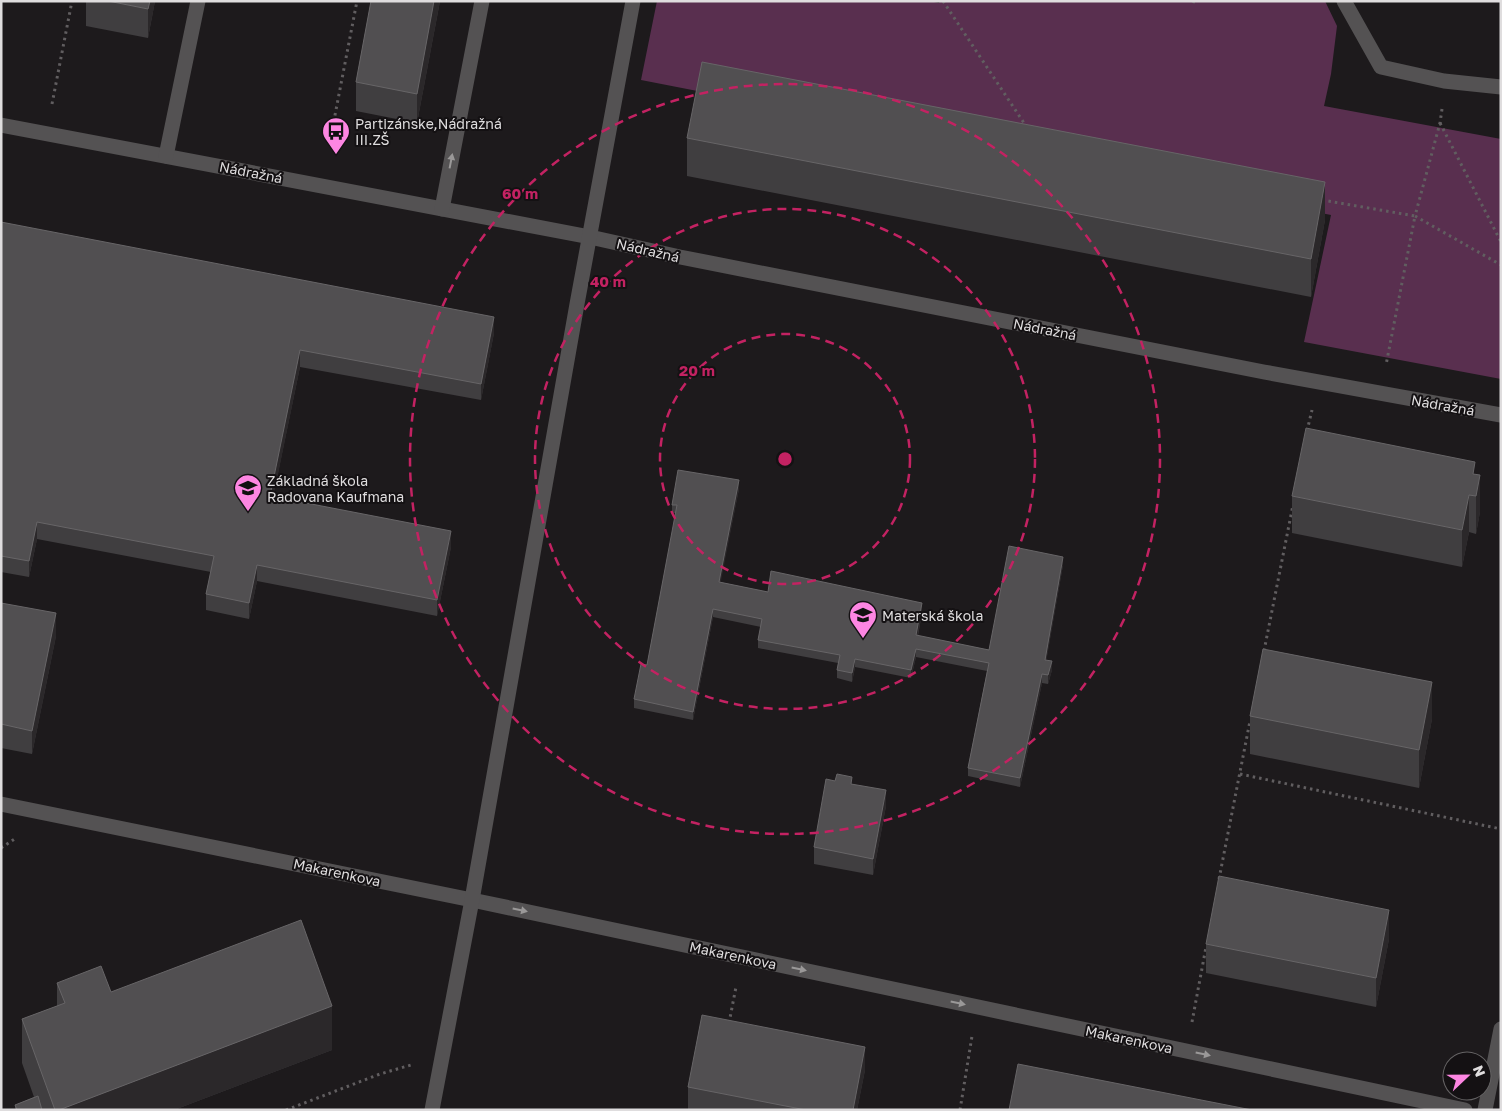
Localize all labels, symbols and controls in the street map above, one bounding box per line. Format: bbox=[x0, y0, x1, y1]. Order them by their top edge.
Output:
place label: Partizánske,Nádražná III.ZŠ bbox=[355, 115, 502, 148]
bus stop icon: Partizánske,Nádražná III.ZŠ bbox=[321, 116, 351, 155]
one-way arrow bbox=[448, 152, 456, 168]
street label: Nádražná bbox=[218, 158, 284, 186]
text: 60 m bbox=[502, 184, 538, 202]
street label: Nádražná bbox=[615, 235, 681, 265]
text: 40 m bbox=[590, 272, 626, 290]
street label: Nádražná bbox=[1012, 315, 1078, 343]
text: 20 m bbox=[679, 361, 715, 379]
street label: Nádražná bbox=[1410, 391, 1476, 419]
centre of rings bbox=[776, 450, 794, 468]
place label: Základná škola Radovana Kaufmana bbox=[267, 472, 404, 505]
school or university icon: Základná škola Radovana Kaufmana bbox=[233, 473, 263, 512]
school or university icon: Materská škola bbox=[848, 600, 878, 639]
place label: Materská škola bbox=[882, 607, 983, 624]
street label: Makarenkova bbox=[292, 854, 382, 890]
one-way arrow bbox=[513, 906, 528, 914]
street label: Makarenkova bbox=[688, 937, 778, 973]
one-way arrow bbox=[791, 965, 807, 973]
one-way arrow bbox=[950, 999, 966, 1007]
street label: Makarenkova bbox=[1084, 1021, 1174, 1057]
one-way arrow bbox=[1195, 1051, 1211, 1059]
north arrow bbox=[1442, 1051, 1492, 1101]
text: N bbox=[1470, 1063, 1489, 1079]

